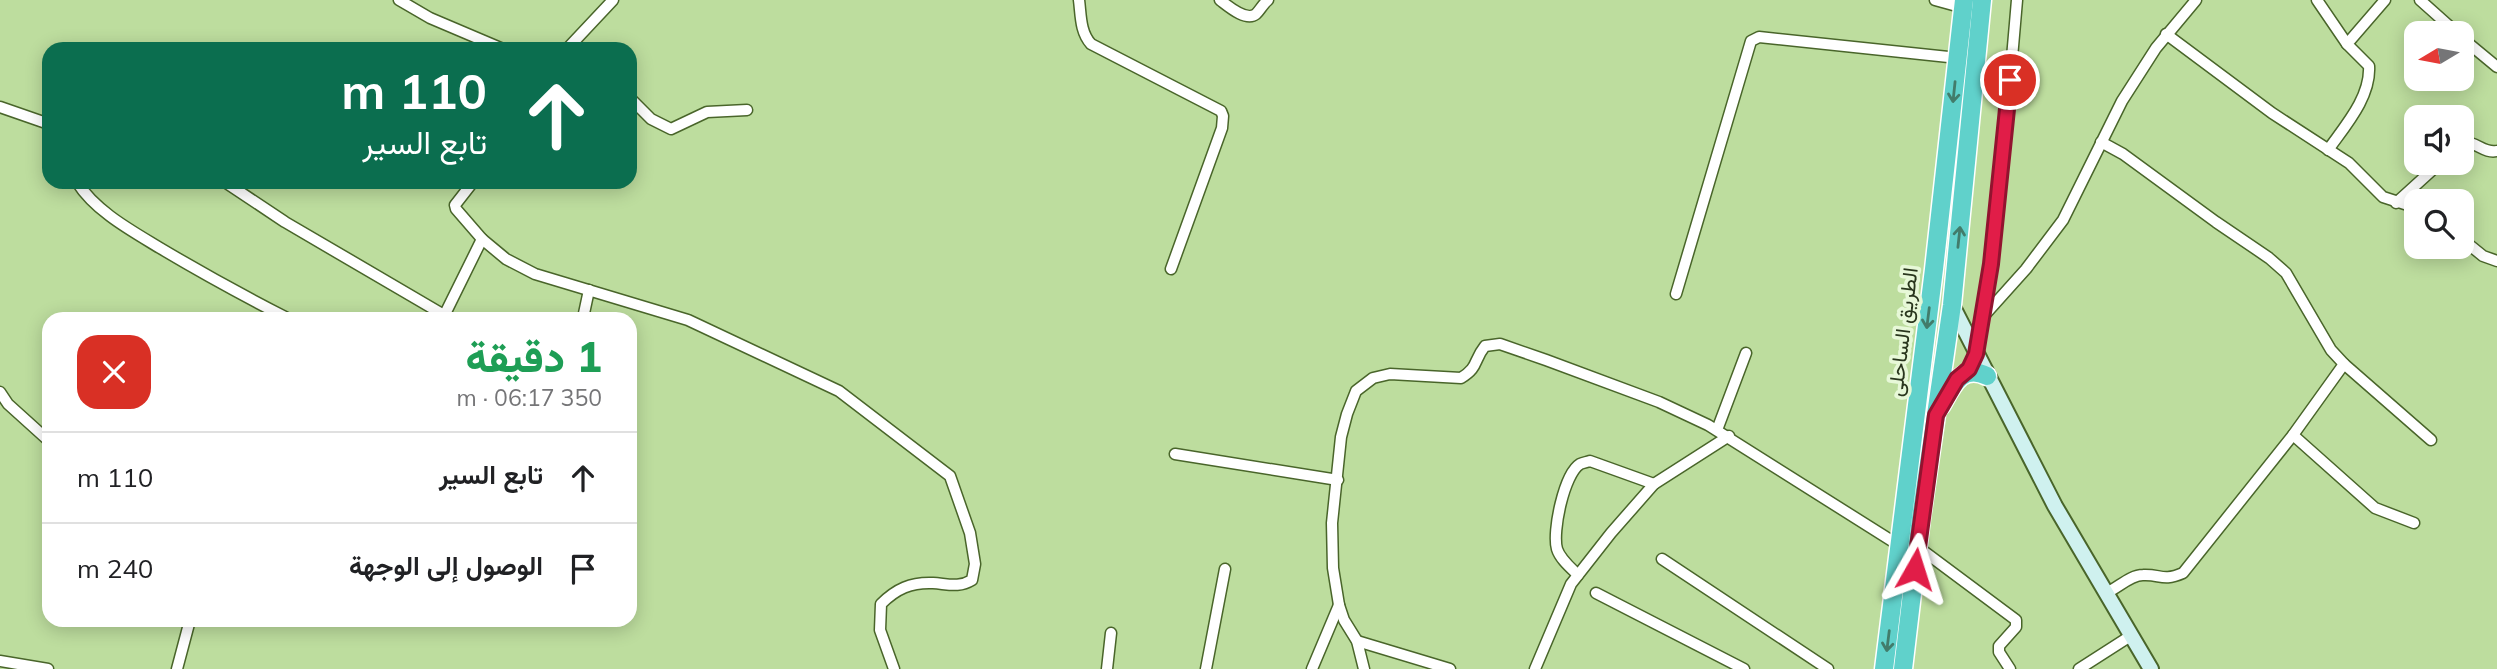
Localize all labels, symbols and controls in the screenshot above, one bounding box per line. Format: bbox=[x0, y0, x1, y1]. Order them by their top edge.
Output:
north arrow bbox=[2404, 21, 2474, 91]
map controls bbox=[2404, 21, 2474, 259]
pin bbox=[1980, 50, 2040, 110]
text: 110 m bbox=[341, 60, 487, 121]
icon: arrive bbox=[1991, 61, 2029, 99]
icon: ahead bbox=[511, 70, 602, 161]
one-way arrow bbox=[1947, 80, 1960, 103]
button: sound bbox=[2404, 105, 2474, 175]
text: تابع السير bbox=[362, 122, 487, 162]
button: search bbox=[2404, 189, 2474, 259]
one-way arrow bbox=[1953, 226, 1966, 249]
street label: الطريق الساحلى bbox=[1881, 266, 1924, 398]
one-way arrow bbox=[1921, 306, 1934, 329]
text: 1 دقيقة bbox=[465, 330, 602, 383]
button: close bbox=[77, 335, 151, 409]
text: 350 m · 06:17 bbox=[457, 383, 602, 412]
text: تابع السير bbox=[439, 458, 543, 491]
icon: ahead bbox=[564, 459, 602, 497]
text: 110 m bbox=[77, 461, 153, 494]
position arrow bbox=[1878, 532, 1952, 606]
text: الوصول إلى الوجهة bbox=[349, 549, 543, 582]
icon: arrive bbox=[564, 550, 602, 588]
text: 240 m bbox=[77, 552, 153, 585]
one-way arrow bbox=[1881, 629, 1894, 652]

